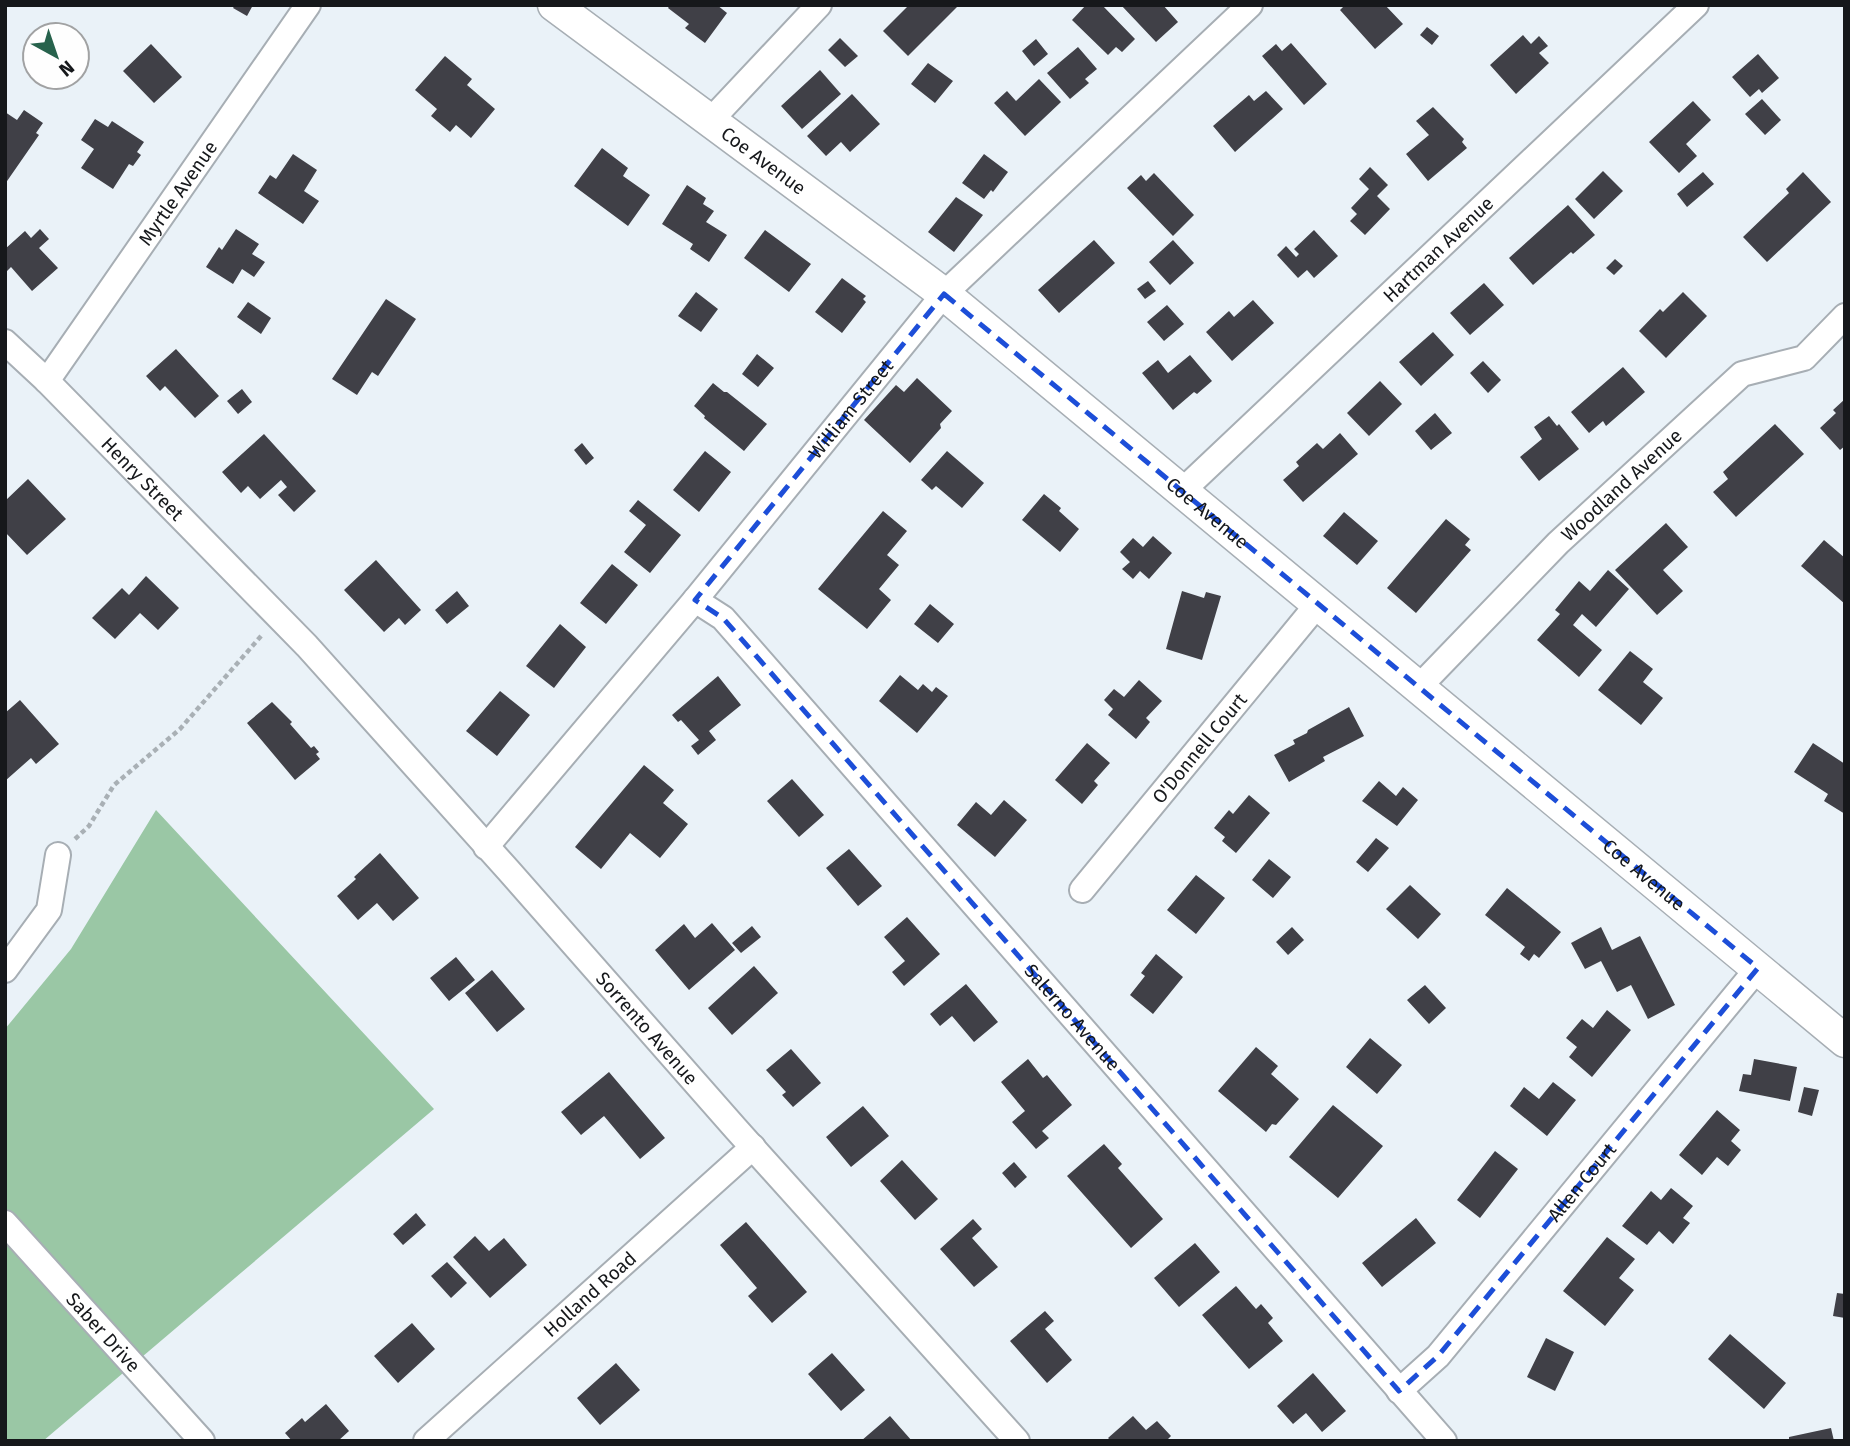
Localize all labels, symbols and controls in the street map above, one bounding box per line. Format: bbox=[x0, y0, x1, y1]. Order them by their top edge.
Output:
north arrow bbox=[21, 21, 91, 91]
text: N bbox=[54, 56, 79, 82]
street label: Coe Avenue bbox=[717, 121, 811, 199]
street label: Myrtle Avenue bbox=[133, 136, 222, 250]
street label: Hartman Avenue bbox=[1378, 191, 1498, 307]
street label: William Street bbox=[803, 355, 898, 463]
street label: Woodland Avenue bbox=[1556, 424, 1686, 546]
street label: Henry Street bbox=[97, 432, 189, 525]
street label: Coe Avenue bbox=[1162, 472, 1254, 553]
street label: O'Donnell Court bbox=[1147, 688, 1251, 808]
street label: Coe Avenue bbox=[1598, 834, 1690, 915]
street label: Salerno Avenue bbox=[1020, 959, 1126, 1075]
street label: Sorrento Avenue bbox=[591, 967, 703, 1089]
street label: Allen Court bbox=[1542, 1138, 1621, 1226]
street label: Holland Road bbox=[538, 1246, 641, 1342]
street label: Saber Drive bbox=[62, 1288, 145, 1377]

